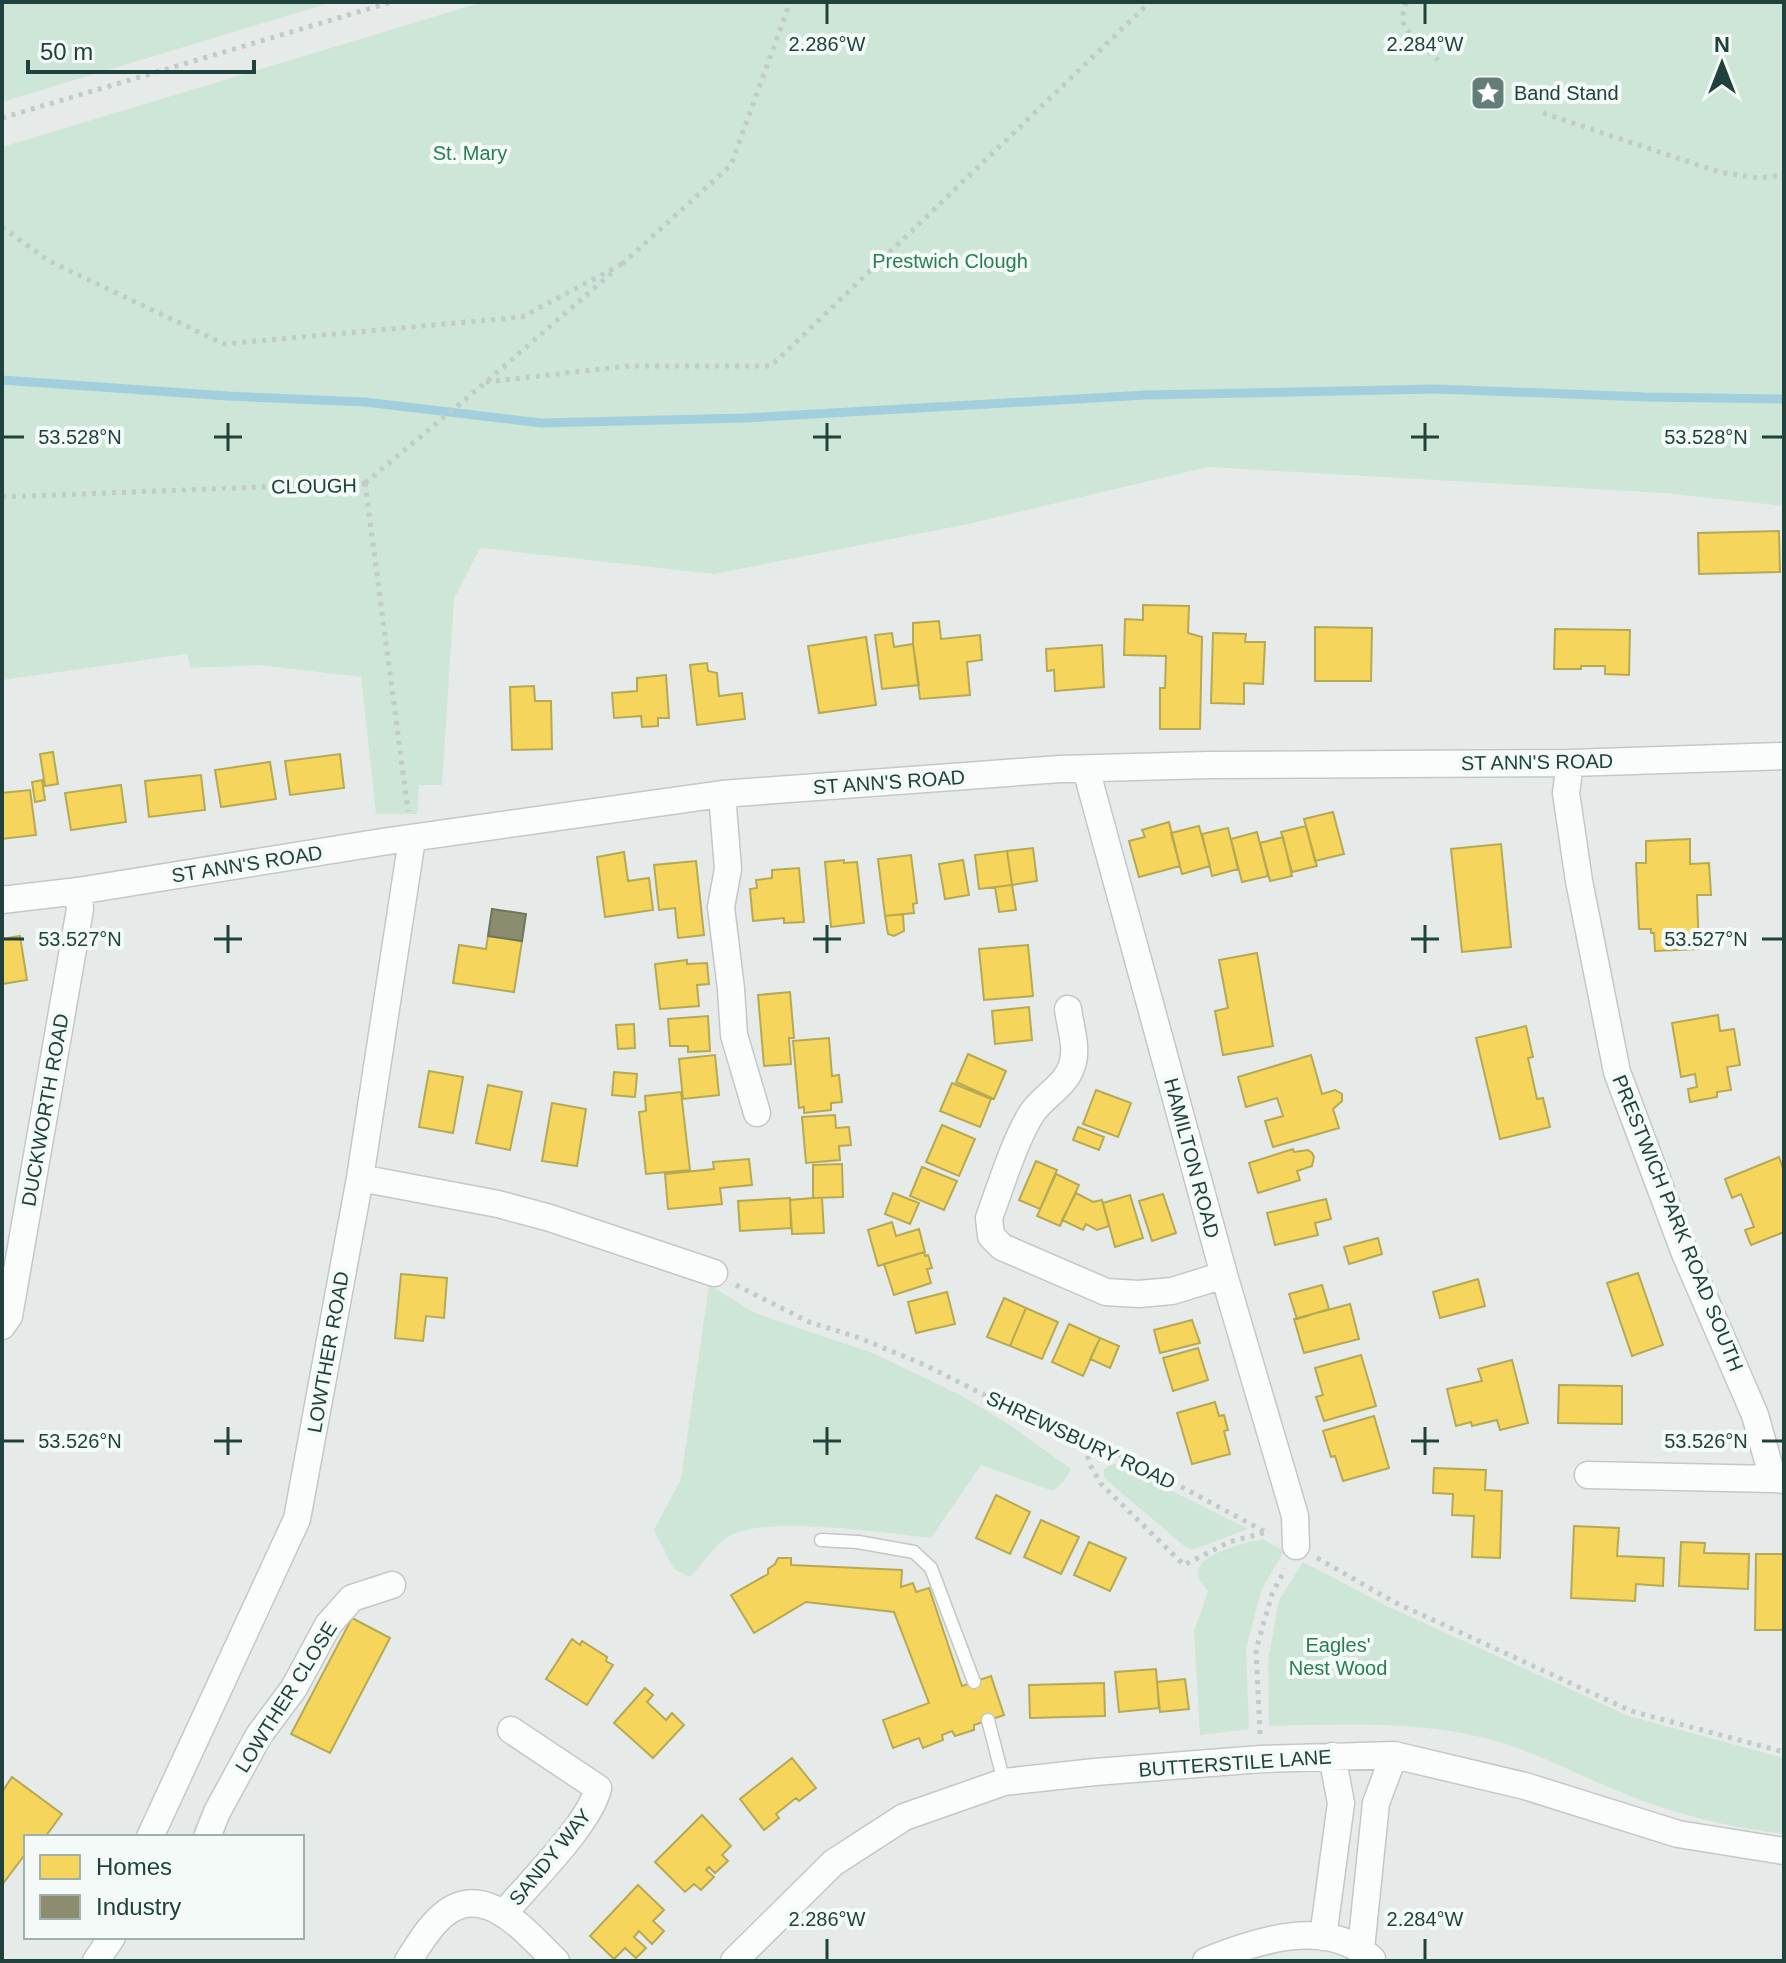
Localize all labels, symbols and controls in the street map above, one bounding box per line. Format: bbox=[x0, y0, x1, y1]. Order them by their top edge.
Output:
scale bar bbox=[28, 24, 254, 74]
north arrow bbox=[1682, 24, 1762, 104]
text: N bbox=[1714, 32, 1730, 57]
text: 2.286°W bbox=[789, 33, 866, 55]
text: 2.284°W bbox=[1387, 33, 1464, 55]
text: 50 m bbox=[40, 38, 93, 65]
place icon: Band Stand bbox=[1469, 74, 1507, 112]
place label: Band Stand bbox=[1514, 82, 1619, 104]
park label: St. Mary bbox=[433, 142, 507, 164]
park label: Prestwich Clough bbox=[872, 250, 1028, 272]
text: 53.528°N bbox=[38, 426, 122, 448]
text: 53.528°N bbox=[1664, 426, 1748, 448]
street label: CLOUGH bbox=[271, 474, 357, 498]
street label: ST ANN'S ROAD bbox=[1461, 750, 1613, 774]
street label: ST ANN'S ROAD bbox=[812, 766, 966, 798]
street label: ST ANN'S ROAD bbox=[170, 841, 324, 887]
text: 53.527°N bbox=[38, 928, 122, 950]
text: 53.527°N bbox=[1664, 928, 1748, 950]
street label: DUCKWORTH ROAD bbox=[17, 1012, 73, 1208]
street label: PRESTWICH PARK ROAD SOUTH bbox=[1608, 1072, 1748, 1374]
street label: HAMILTON ROAD bbox=[1160, 1076, 1224, 1240]
street label: LOWTHER ROAD bbox=[303, 1270, 353, 1434]
street label: SHREWSBURY ROAD bbox=[983, 1387, 1179, 1493]
text: 53.526°N bbox=[38, 1430, 122, 1452]
text: 53.526°N bbox=[1664, 1430, 1748, 1452]
street label: LOWTHER CLOSE bbox=[231, 1618, 341, 1776]
park label: Eagles' Nest Wood bbox=[1289, 1634, 1387, 1679]
street label: BUTTERSTILE LANE bbox=[1138, 1745, 1332, 1781]
street label: SANDY WAY bbox=[504, 1804, 596, 1910]
legend bbox=[24, 1835, 304, 1939]
text: Homes bbox=[96, 1853, 172, 1880]
text: Industry bbox=[96, 1893, 181, 1920]
text: 2.286°W bbox=[789, 1908, 866, 1930]
text: 2.284°W bbox=[1387, 1908, 1464, 1930]

